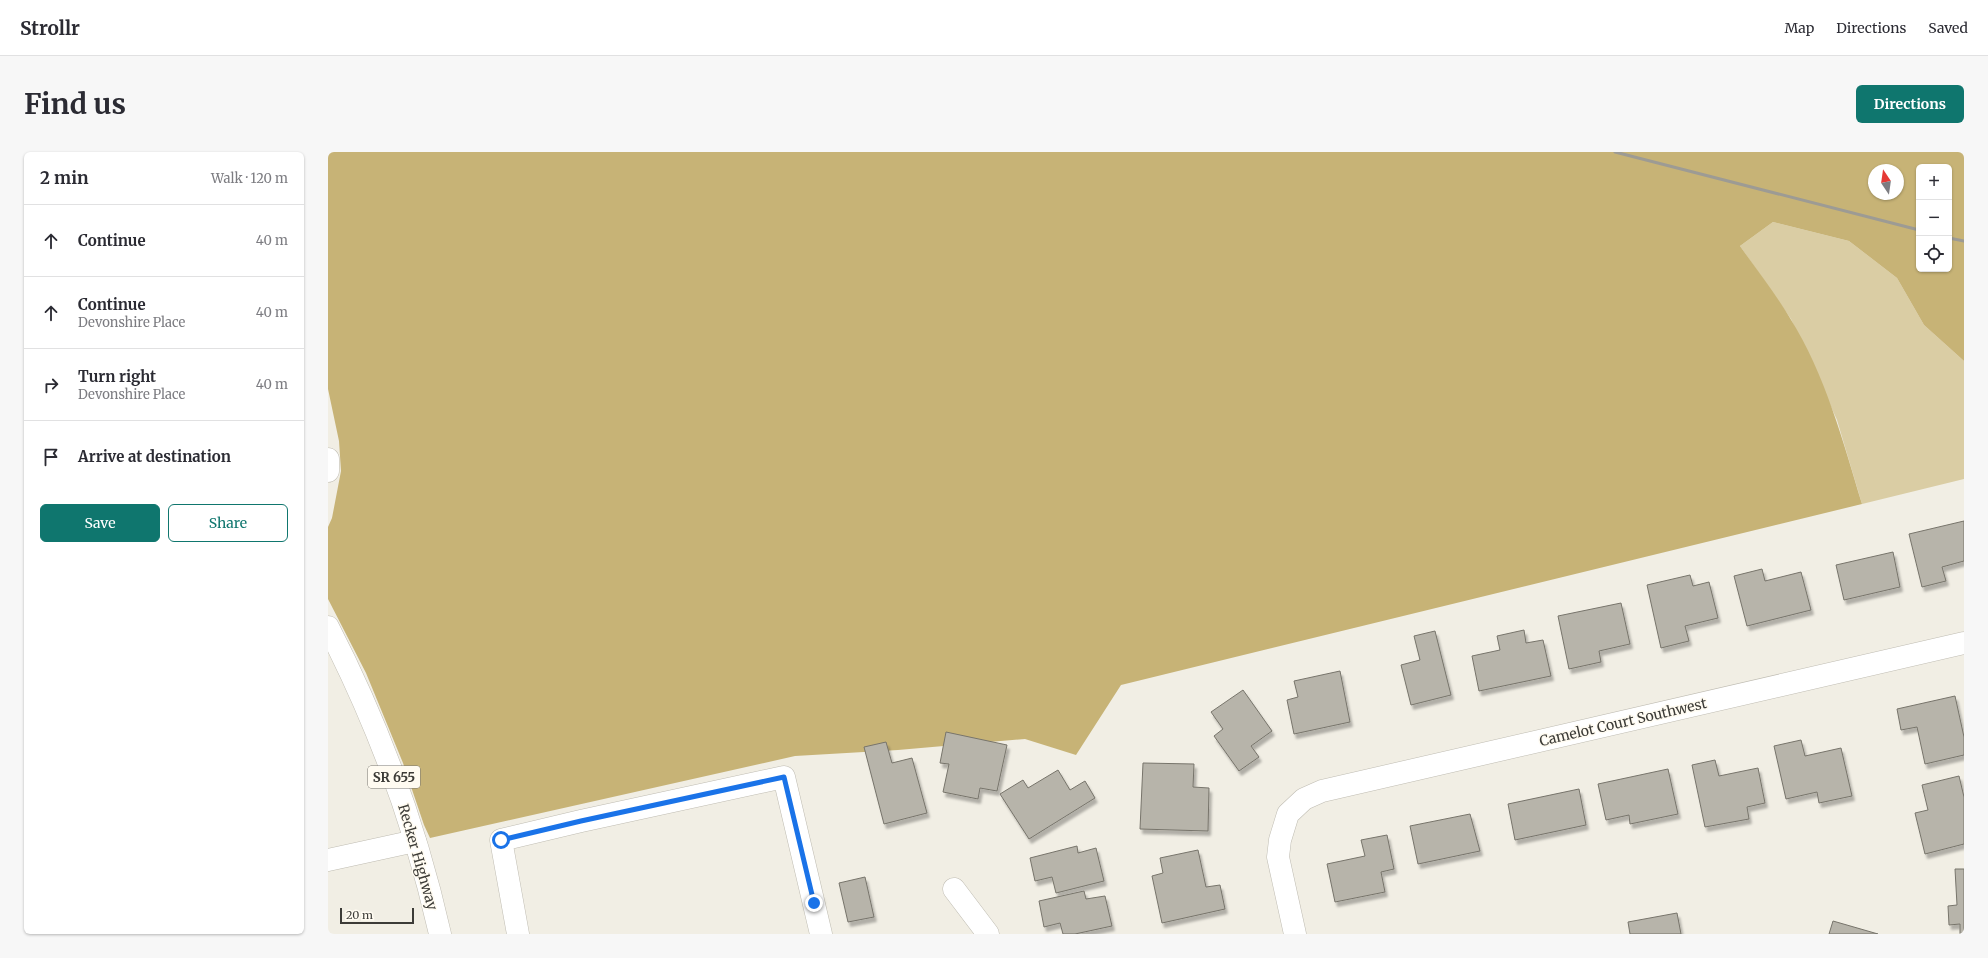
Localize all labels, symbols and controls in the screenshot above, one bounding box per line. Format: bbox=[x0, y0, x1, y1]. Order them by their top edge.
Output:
text: Strollr bbox=[20, 16, 80, 40]
text: Map bbox=[1784, 19, 1814, 37]
text: Directions bbox=[1836, 19, 1906, 37]
text: Saved bbox=[1928, 19, 1968, 37]
button: Directions bbox=[1856, 85, 1964, 123]
text: Find us bbox=[24, 86, 126, 122]
north arrow bbox=[1868, 164, 1904, 200]
map controls bbox=[1916, 164, 1952, 272]
button: + bbox=[1916, 164, 1952, 200]
text: 2 min bbox=[40, 167, 88, 189]
text: Walk · 120 m bbox=[211, 170, 288, 187]
button: − bbox=[1916, 200, 1952, 236]
icon: ahead bbox=[40, 230, 62, 252]
text: Continue bbox=[78, 231, 146, 250]
text: 40 m bbox=[256, 232, 288, 249]
button: locate bbox=[1916, 236, 1952, 272]
text: Continue bbox=[78, 295, 146, 314]
icon: ahead bbox=[40, 302, 62, 324]
text: 40 m bbox=[256, 304, 288, 321]
text: Devonshire Place bbox=[78, 314, 185, 331]
text: Turn right bbox=[78, 367, 156, 386]
icon: right bbox=[40, 374, 62, 396]
text: 40 m bbox=[256, 376, 288, 393]
text: Devonshire Place bbox=[78, 386, 185, 403]
icon: arrive bbox=[40, 446, 62, 468]
text: Arrive at destination bbox=[78, 447, 231, 466]
button: Save bbox=[40, 504, 160, 542]
button: Share bbox=[168, 504, 288, 542]
street label: Camelot Court Southwest bbox=[1538, 694, 1709, 750]
road number: SR 655 bbox=[368, 766, 420, 788]
street label: Recker Highway bbox=[394, 802, 442, 913]
route start bbox=[492, 831, 510, 849]
route end bbox=[805, 894, 823, 912]
scale bar bbox=[340, 906, 414, 925]
text: 20 m bbox=[346, 908, 373, 922]

